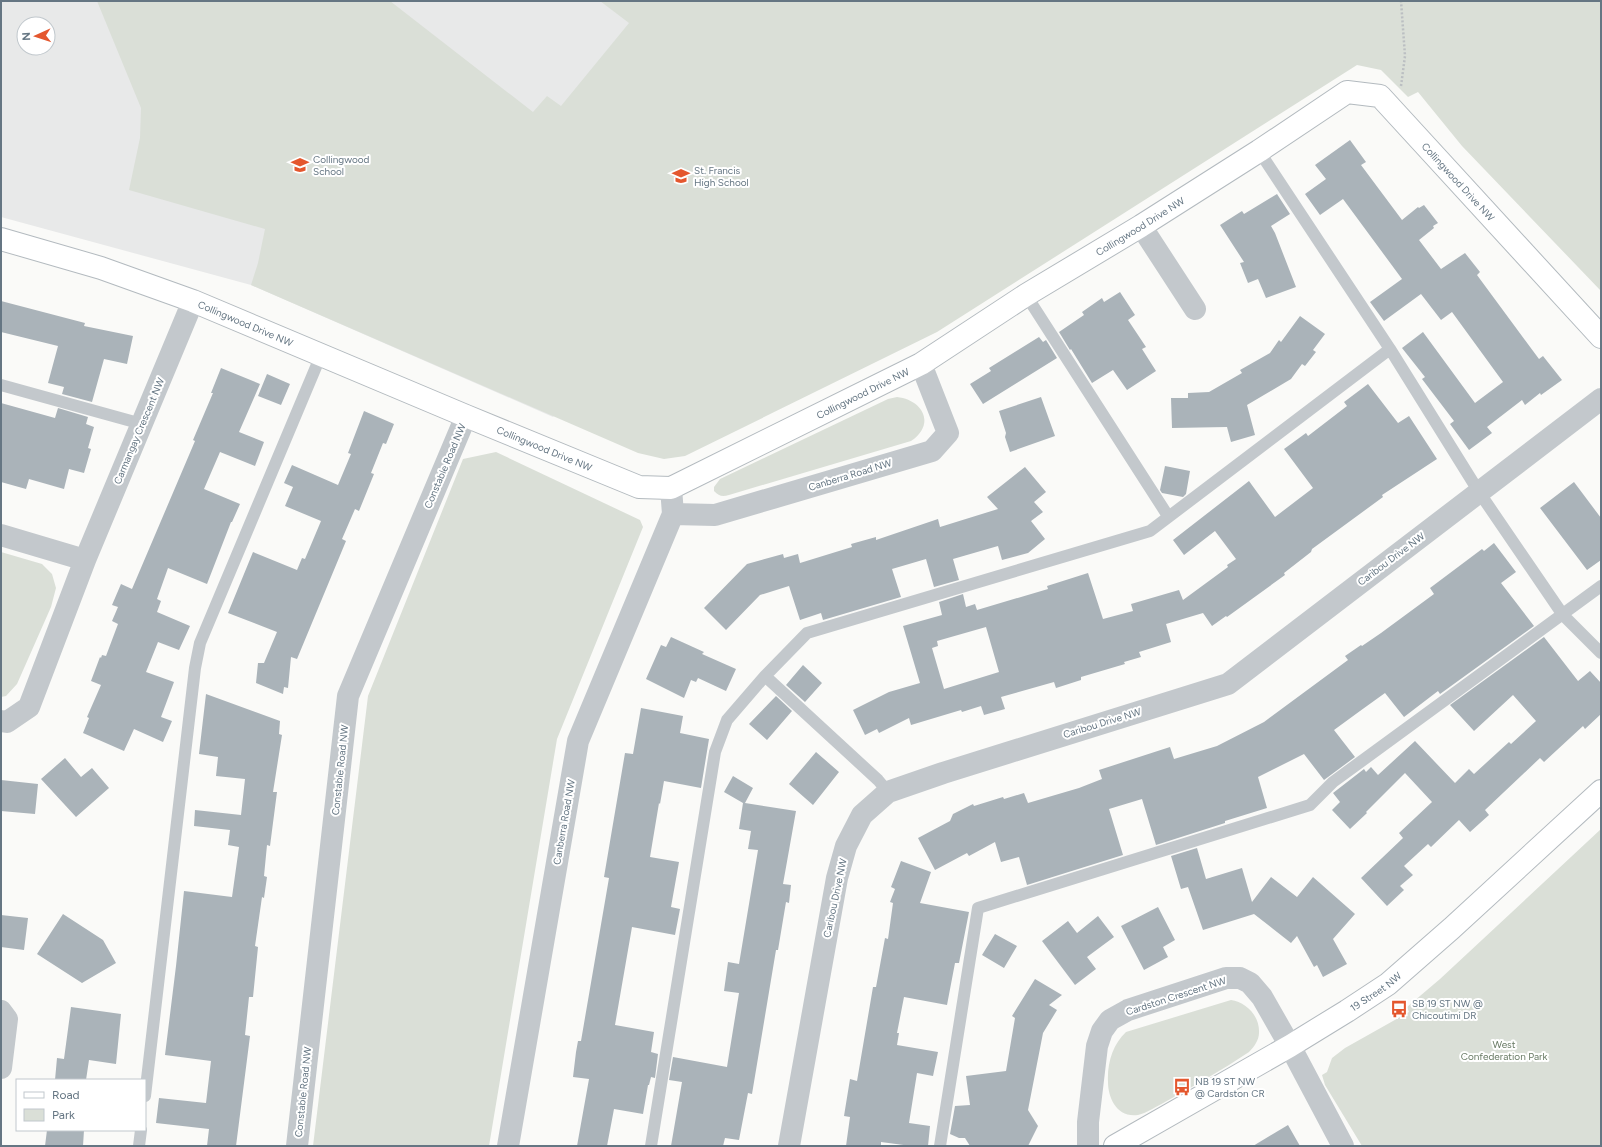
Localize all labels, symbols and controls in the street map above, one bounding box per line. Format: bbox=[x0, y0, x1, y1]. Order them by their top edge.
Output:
north arrow bbox=[16, 16, 56, 56]
text: N bbox=[20, 32, 33, 41]
street label: Collingwood Drive NW bbox=[1419, 140, 1498, 224]
place label: Collingwood School bbox=[313, 153, 370, 178]
school or university icon: Collingwood School bbox=[290, 155, 310, 175]
place label: St. Francis High School bbox=[694, 164, 749, 189]
school or university icon: St. Francis High School bbox=[671, 166, 691, 186]
street label: Collingwood Drive NW bbox=[1093, 193, 1187, 258]
street label: Collingwood Drive NW bbox=[196, 297, 296, 349]
street label: Collingwood Drive NW bbox=[814, 364, 912, 421]
street label: Carmangay Crescent NW bbox=[111, 376, 167, 486]
street label: Constable Road NW bbox=[421, 421, 469, 510]
street label: Collingwood Drive NW bbox=[495, 423, 595, 474]
street label: Canberra Road NW bbox=[807, 456, 894, 494]
street label: Caribou Drive NW bbox=[1355, 529, 1427, 588]
street label: Caribou Drive NW bbox=[1062, 705, 1143, 741]
street label: Constable Road NW bbox=[329, 724, 351, 816]
street label: Canberra Road NW bbox=[550, 778, 578, 866]
street label: Caribou Drive NW bbox=[820, 857, 850, 939]
street label: 19 Street NW bbox=[1347, 969, 1404, 1014]
street label: Cardston Crescent NW bbox=[1124, 974, 1228, 1018]
place label: SB 19 ST NW @ Chicoutimi DR bbox=[1412, 997, 1483, 1022]
bus stop icon: SB 19 ST NW @ Chicoutimi DR bbox=[1389, 999, 1409, 1019]
park label: West Confederation Park bbox=[1461, 1038, 1547, 1063]
street label: Constable Road NW bbox=[292, 1046, 314, 1138]
place label: NB 19 ST NW @ Cardston CR bbox=[1195, 1075, 1265, 1100]
bus stop icon: NB 19 ST NW @ Cardston CR bbox=[1172, 1077, 1192, 1097]
legend bbox=[16, 1079, 146, 1131]
text: Road bbox=[52, 1088, 80, 1102]
text: Park bbox=[52, 1108, 75, 1122]

